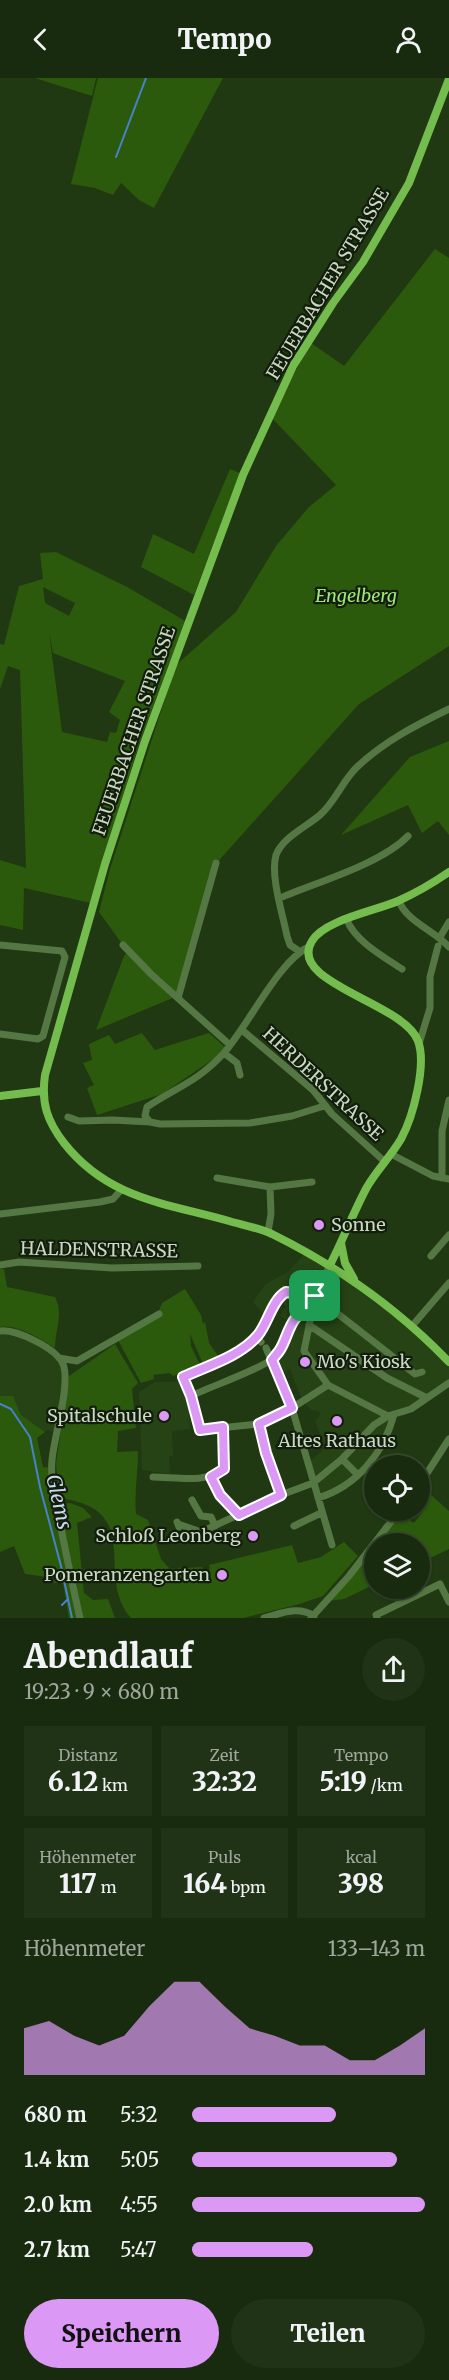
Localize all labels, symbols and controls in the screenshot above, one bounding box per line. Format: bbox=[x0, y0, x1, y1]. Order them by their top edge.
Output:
text: Tempo bbox=[177, 22, 272, 56]
icon: back bbox=[24, 23, 57, 56]
icon: person bbox=[392, 23, 425, 56]
street label: FEUERBACHER STRASSE bbox=[261, 183, 394, 384]
park label: Engelberg bbox=[315, 584, 397, 607]
street label: FEUERBACHER STRASSE bbox=[87, 623, 180, 838]
street label: HERDERSTRASSE bbox=[258, 1022, 389, 1146]
place label: Sonne bbox=[331, 1213, 386, 1236]
marker: Sonne bbox=[312, 1218, 326, 1232]
street label: HALDENSTRASSE bbox=[20, 1237, 179, 1262]
pin bbox=[289, 1270, 340, 1321]
icon: arrive bbox=[298, 1279, 331, 1312]
place label: Mo's Kiosk bbox=[317, 1350, 412, 1373]
marker: Mo's Kiosk bbox=[298, 1355, 312, 1369]
place label: Spitalschule bbox=[47, 1404, 152, 1427]
marker: Spitalschule bbox=[157, 1409, 171, 1423]
marker: Altes Rathaus bbox=[330, 1414, 344, 1428]
place label: Altes Rathaus bbox=[277, 1429, 396, 1452]
map controls bbox=[364, 1455, 430, 1599]
button: locate bbox=[364, 1455, 430, 1521]
water label: Glems bbox=[41, 1472, 78, 1532]
place label: Schloß Leonberg bbox=[95, 1524, 241, 1547]
marker: Schloß Leonberg bbox=[246, 1529, 260, 1543]
button: layers bbox=[364, 1533, 430, 1599]
place label: Pomeranzengarten bbox=[44, 1563, 210, 1586]
marker: Pomeranzengarten bbox=[215, 1568, 229, 1582]
text: Abendlauf bbox=[24, 1636, 193, 1677]
button: share bbox=[362, 1638, 425, 1701]
text: 19:23 · 9 × 680 m bbox=[24, 1679, 179, 1704]
text: Distanz bbox=[58, 1745, 117, 1765]
text: Zeit bbox=[210, 1745, 239, 1765]
text: Tempo bbox=[334, 1745, 388, 1765]
text: 6.12 bbox=[48, 1765, 98, 1798]
text: 32:32 bbox=[192, 1765, 257, 1798]
text: 5:19 bbox=[319, 1765, 367, 1798]
text: km bbox=[98, 1775, 128, 1795]
text: /km bbox=[367, 1775, 403, 1795]
text: Höhenmeter bbox=[39, 1847, 136, 1867]
text: Puls bbox=[208, 1847, 241, 1867]
text: kcal bbox=[345, 1847, 377, 1867]
text: 117 bbox=[59, 1867, 97, 1900]
text: 164 bbox=[183, 1867, 227, 1900]
text: 398 bbox=[338, 1867, 384, 1900]
text: m bbox=[97, 1877, 117, 1897]
text: bpm bbox=[227, 1877, 266, 1897]
text: Höhenmeter bbox=[24, 1936, 145, 1961]
text: 133–143 m bbox=[328, 1936, 425, 1961]
text: 680 m bbox=[24, 2102, 87, 2127]
text: 5:32 bbox=[120, 2102, 158, 2127]
text: 1.4 km bbox=[24, 2147, 89, 2172]
text: 5:05 bbox=[120, 2147, 159, 2172]
text: 2.0 km bbox=[24, 2192, 92, 2217]
text: 4:55 bbox=[120, 2192, 158, 2217]
text: 2.7 km bbox=[24, 2237, 90, 2262]
text: 5:47 bbox=[120, 2237, 156, 2262]
button: Speichern bbox=[24, 2299, 219, 2368]
button: Teilen bbox=[231, 2299, 425, 2368]

